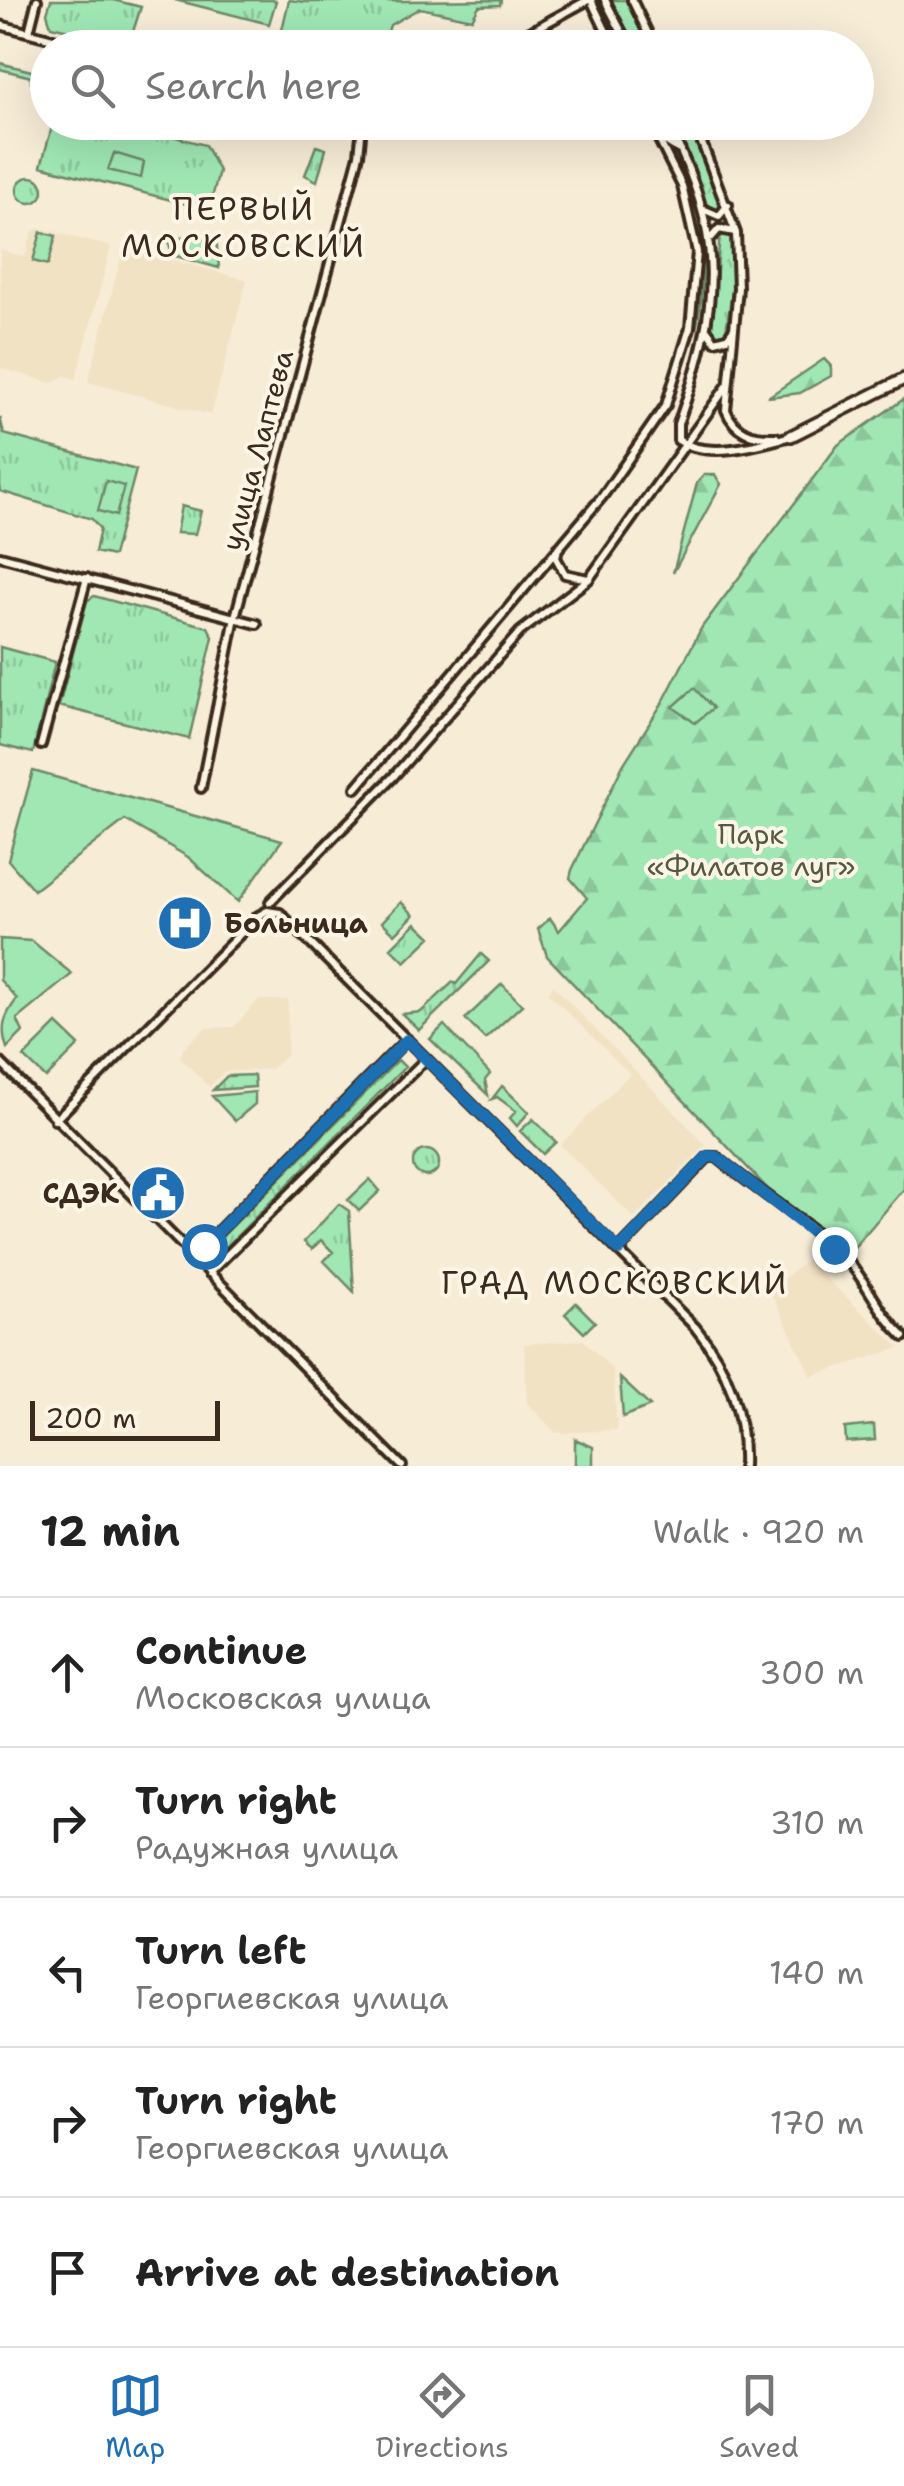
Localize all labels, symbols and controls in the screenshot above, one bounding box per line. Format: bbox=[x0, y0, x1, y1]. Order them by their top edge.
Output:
search box bbox=[30, 30, 874, 140]
icon: search bbox=[65, 58, 120, 113]
text: Search here bbox=[145, 60, 362, 111]
district label: ПЕРВЫЙ МОСКОВСКИЙ bbox=[121, 187, 367, 267]
street label: улица Лаптева bbox=[212, 345, 302, 555]
park label: Парк «Филатов луг» bbox=[647, 815, 855, 885]
hospital icon: Больница bbox=[155, 893, 215, 953]
place label: Больница bbox=[224, 904, 368, 942]
public building icon: СДЭК bbox=[128, 1163, 188, 1223]
place label: СДЭК bbox=[43, 1174, 119, 1212]
route start bbox=[182, 1224, 228, 1270]
route end bbox=[812, 1227, 858, 1273]
district label: ГРАД МОСКОВСКИЙ bbox=[441, 1261, 789, 1304]
scale bar bbox=[30, 1396, 220, 1440]
text: 200 m bbox=[45, 1399, 136, 1437]
text: 12 min bbox=[40, 1503, 180, 1559]
text: Walk · 920 m bbox=[653, 1510, 864, 1553]
text: Continue bbox=[135, 1625, 307, 1676]
icon: ahead bbox=[40, 1645, 95, 1700]
text: 300 m bbox=[759, 1651, 864, 1694]
text: Московская улица bbox=[135, 1676, 431, 1719]
text: Turn right bbox=[135, 1775, 337, 1826]
icon: right bbox=[40, 1795, 95, 1850]
text: 310 m bbox=[770, 1801, 864, 1844]
text: Радужная улица bbox=[135, 1826, 398, 1869]
text: Turn left bbox=[135, 1925, 307, 1976]
icon: left bbox=[40, 1945, 95, 2000]
text: 140 m bbox=[769, 1951, 864, 1994]
text: Георгиевская улица bbox=[135, 1976, 448, 2019]
text: Turn right bbox=[135, 2075, 337, 2126]
icon: right bbox=[40, 2095, 95, 2150]
text: 170 m bbox=[770, 2101, 864, 2144]
text: Георгиевская улица bbox=[135, 2126, 448, 2169]
icon: arrive bbox=[40, 2245, 95, 2300]
text: Arrive at destination bbox=[135, 2247, 559, 2298]
tab: Map bbox=[105, 2368, 165, 2466]
tab: Directions bbox=[376, 2368, 509, 2466]
tab: Saved bbox=[719, 2368, 799, 2466]

